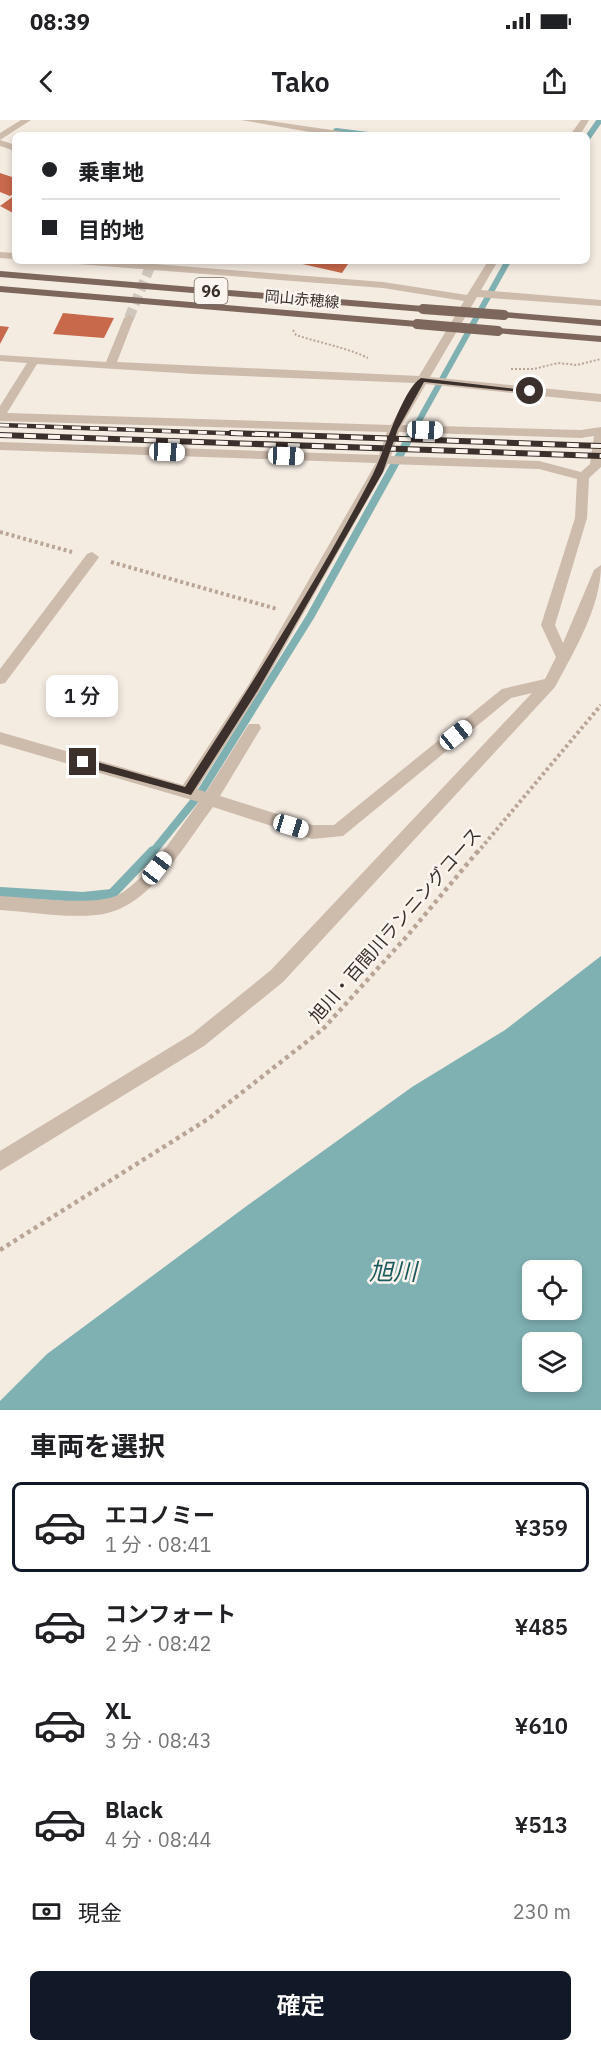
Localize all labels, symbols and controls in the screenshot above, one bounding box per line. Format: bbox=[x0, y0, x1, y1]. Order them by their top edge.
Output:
text: 08:39 bbox=[30, 7, 90, 36]
text: Tako bbox=[271, 64, 330, 99]
icon: back bbox=[30, 65, 63, 98]
icon: share bbox=[538, 65, 571, 98]
text: 乗車地 bbox=[78, 157, 144, 186]
text: 目的地 bbox=[78, 215, 144, 244]
road number: 96 bbox=[194, 278, 228, 304]
street label: 岡山赤穂線 bbox=[264, 286, 340, 312]
route start bbox=[516, 377, 543, 404]
car bbox=[407, 420, 443, 440]
car bbox=[149, 442, 185, 462]
car bbox=[268, 446, 304, 466]
callout: 1 分 bbox=[47, 675, 119, 717]
text: 1 分 bbox=[64, 682, 100, 709]
car bbox=[436, 717, 476, 753]
route end bbox=[69, 748, 96, 775]
car bbox=[271, 812, 311, 840]
street label: 旭川・百間川ランニングコース bbox=[304, 823, 486, 1027]
car bbox=[139, 848, 175, 888]
water label: 旭川 bbox=[369, 1255, 420, 1287]
map controls bbox=[522, 1260, 582, 1392]
button: locate bbox=[522, 1260, 582, 1320]
button: layers bbox=[522, 1332, 582, 1392]
text: 車両を選択 bbox=[30, 1428, 165, 1463]
icon: car bbox=[33, 1500, 87, 1554]
text: エコノミー bbox=[105, 1500, 215, 1529]
text: ¥359 bbox=[514, 1513, 568, 1542]
text: 1 分 · 08:41 bbox=[105, 1531, 212, 1558]
icon: car bbox=[33, 1599, 87, 1653]
text: コンフォート bbox=[105, 1599, 236, 1628]
text: ¥485 bbox=[514, 1612, 568, 1641]
text: 2 分 · 08:42 bbox=[105, 1630, 212, 1657]
text: XL bbox=[105, 1696, 131, 1725]
icon: car bbox=[33, 1698, 87, 1752]
text: ¥610 bbox=[514, 1711, 568, 1740]
text: 3 分 · 08:43 bbox=[105, 1727, 212, 1754]
text: Black bbox=[105, 1795, 163, 1824]
icon: car bbox=[33, 1797, 87, 1851]
text: ¥513 bbox=[514, 1810, 568, 1839]
text: 4 分 · 08:44 bbox=[105, 1826, 212, 1853]
icon: cash bbox=[30, 1895, 63, 1928]
text: 現金 bbox=[78, 1898, 122, 1927]
text: 230 m bbox=[513, 1898, 571, 1925]
button: 確定 bbox=[30, 1971, 571, 2040]

